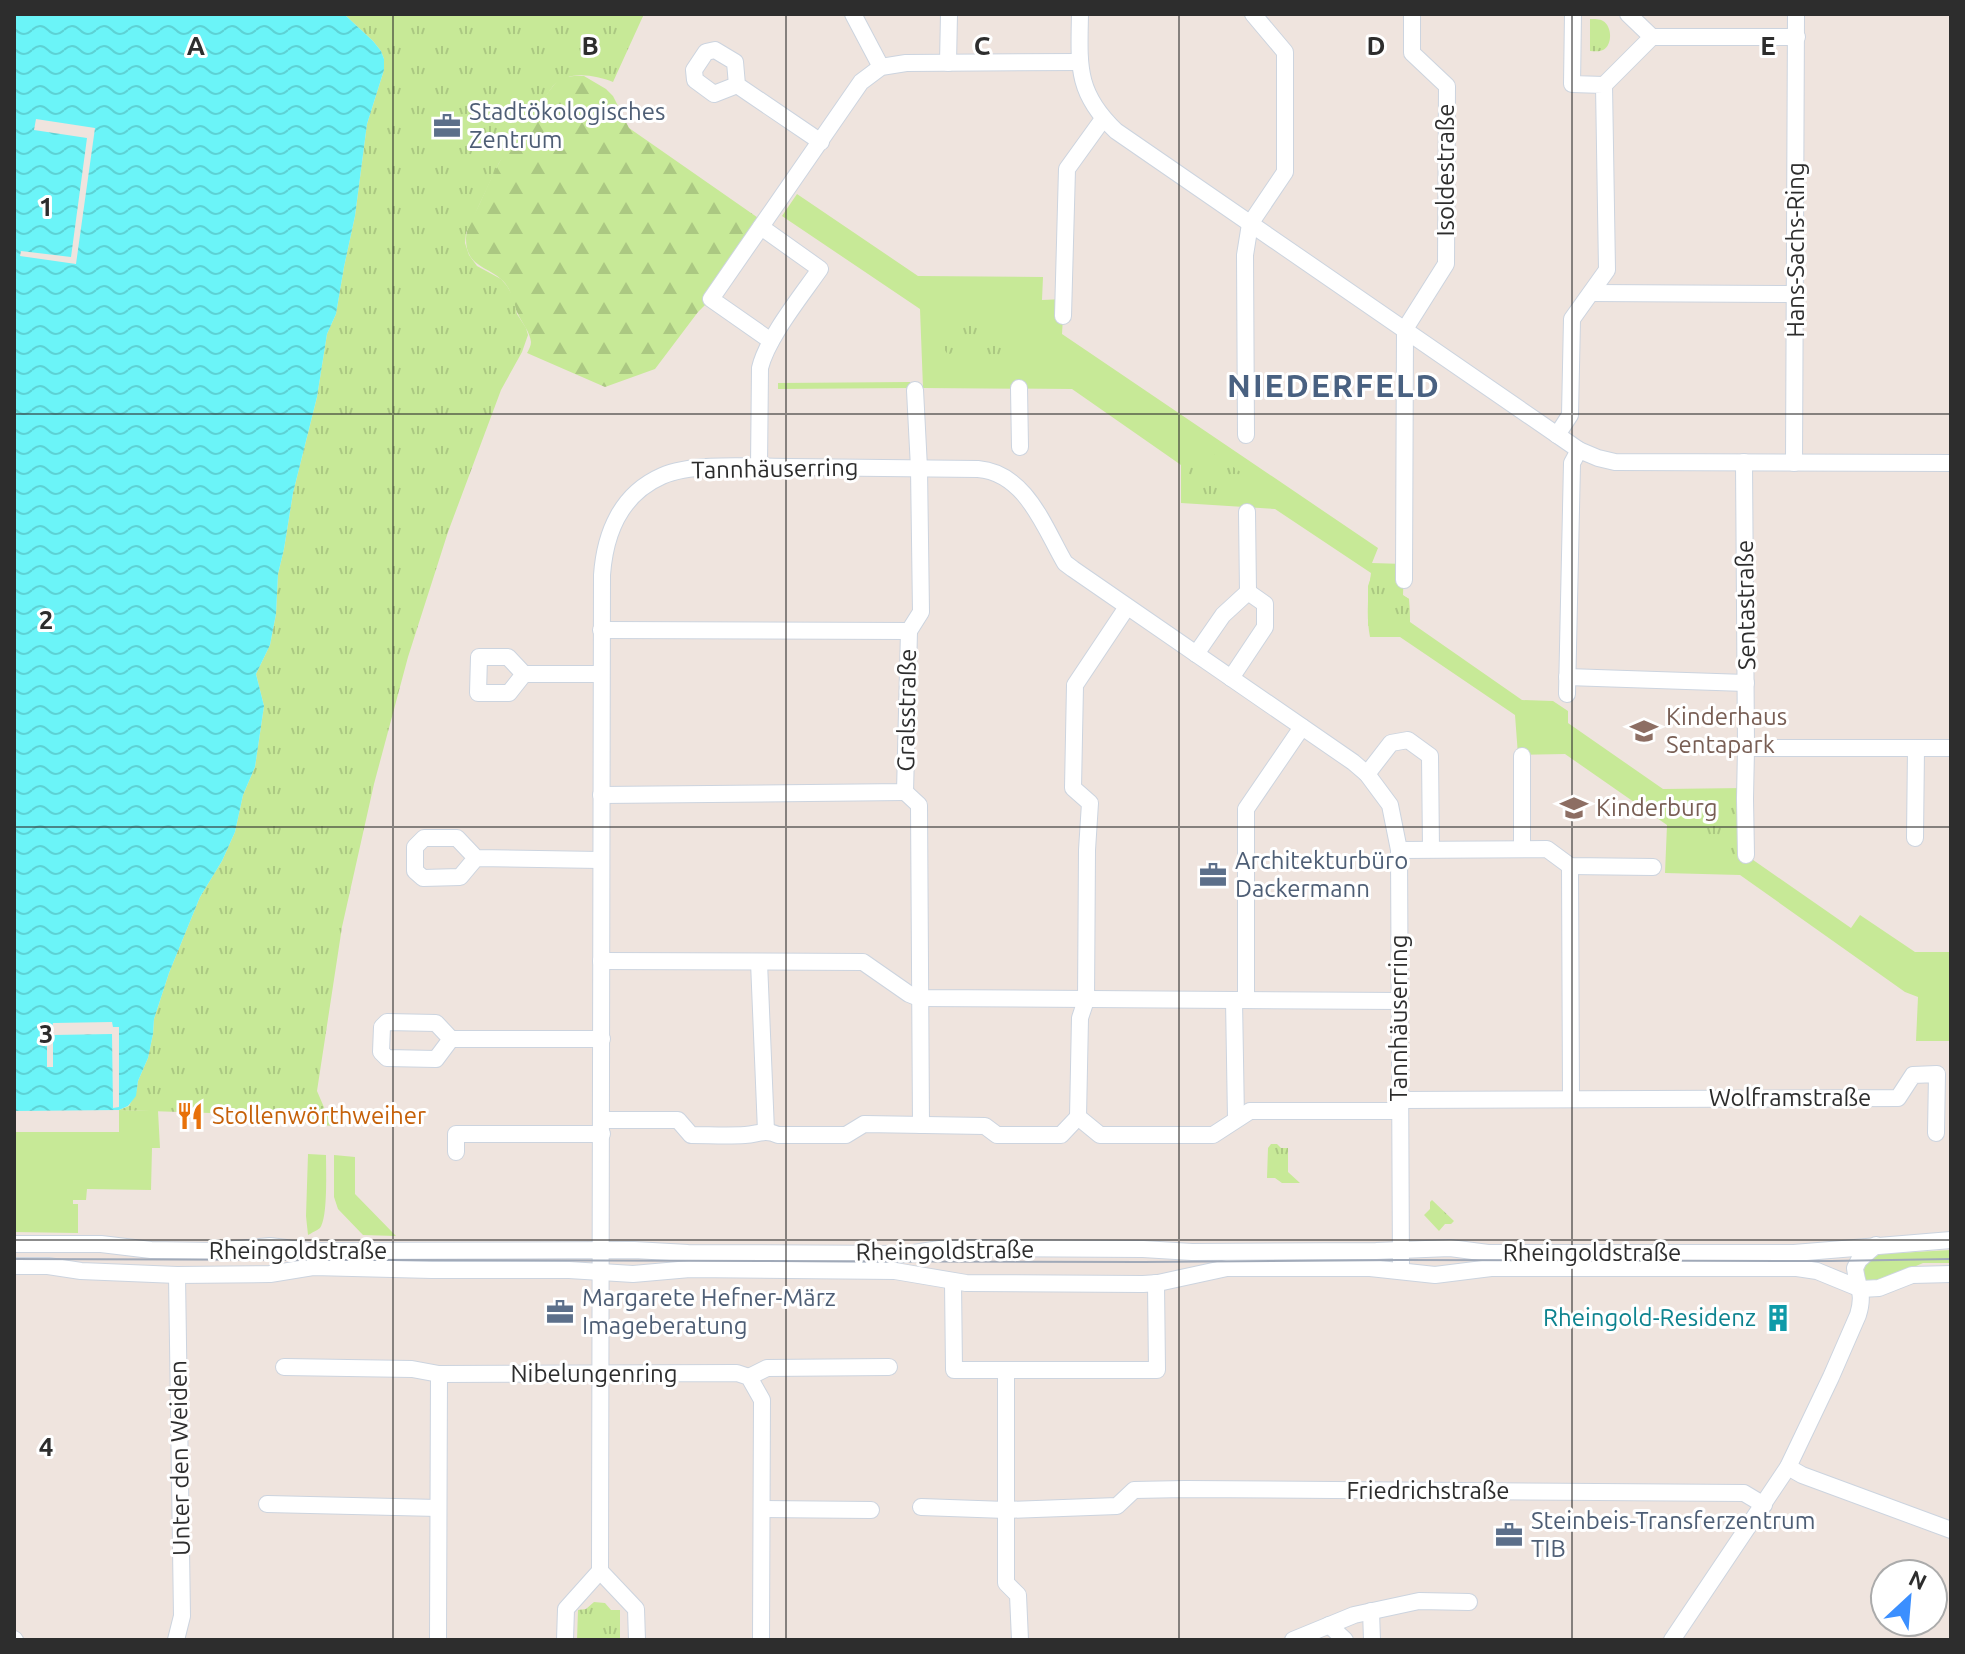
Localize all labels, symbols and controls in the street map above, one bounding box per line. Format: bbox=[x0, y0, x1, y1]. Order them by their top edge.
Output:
text: A bbox=[187, 31, 206, 60]
text: B bbox=[581, 31, 599, 60]
text: C bbox=[974, 31, 991, 60]
text: D bbox=[1367, 31, 1385, 60]
text: E bbox=[1760, 31, 1776, 60]
place label: Stadtökologisches Zentrum bbox=[469, 98, 665, 153]
street label: Isoldestraße bbox=[1432, 103, 1459, 237]
office icon: Stadtökologisches Zentrum bbox=[432, 111, 462, 141]
street label: Hans-Sachs-Ring bbox=[1782, 162, 1809, 338]
text: 1 bbox=[39, 192, 53, 221]
district label: NIEDERFELD bbox=[1227, 367, 1441, 403]
street label: Tannhäuserring bbox=[691, 454, 859, 483]
street label: Sentastraße bbox=[1731, 540, 1760, 670]
text: 2 bbox=[39, 605, 53, 634]
street label: Gralsstraße bbox=[892, 648, 921, 772]
place label: Kinderhaus Sentapark bbox=[1666, 703, 1787, 758]
school or university icon: Kinderhaus Sentapark bbox=[1629, 716, 1659, 746]
school or university icon: Kinderburg bbox=[1559, 793, 1589, 823]
place label: Kinderburg bbox=[1596, 794, 1718, 821]
place label: Architekturbüro Dackermann bbox=[1235, 847, 1408, 902]
office icon: Architekturbüro Dackermann bbox=[1198, 860, 1228, 890]
street label: Tannhäuserring bbox=[1385, 934, 1412, 1102]
text: 3 bbox=[39, 1019, 53, 1048]
street label: Wolframstraße bbox=[1709, 1084, 1871, 1111]
restaurant icon: Stollenwörthweiher bbox=[175, 1101, 205, 1131]
place label: Stollenwörthweiher bbox=[212, 1102, 426, 1129]
street label: Rheingoldstraße bbox=[855, 1235, 1035, 1266]
street label: Rheingoldstraße bbox=[209, 1237, 387, 1264]
street label: Rheingoldstraße bbox=[1503, 1239, 1681, 1266]
place label: Margarete Hefner-März Imageberatung bbox=[582, 1284, 836, 1339]
office icon: Margarete Hefner-März Imageberatung bbox=[545, 1297, 575, 1327]
building icon: Rheingold-Residenz bbox=[1763, 1303, 1793, 1333]
place label: Rheingold-Residenz bbox=[1543, 1304, 1756, 1331]
street label: Unter den Weiden bbox=[164, 1360, 195, 1556]
street label: Nibelungenring bbox=[510, 1360, 678, 1387]
text: 4 bbox=[39, 1432, 53, 1461]
street label: Friedrichstraße bbox=[1346, 1477, 1510, 1504]
place label: Steinbeis-Transferzentrum TIB bbox=[1531, 1507, 1816, 1562]
office icon: Steinbeis-Transferzentrum TIB bbox=[1494, 1520, 1524, 1550]
north arrow bbox=[1869, 1558, 1949, 1638]
text: N bbox=[1905, 1565, 1931, 1594]

